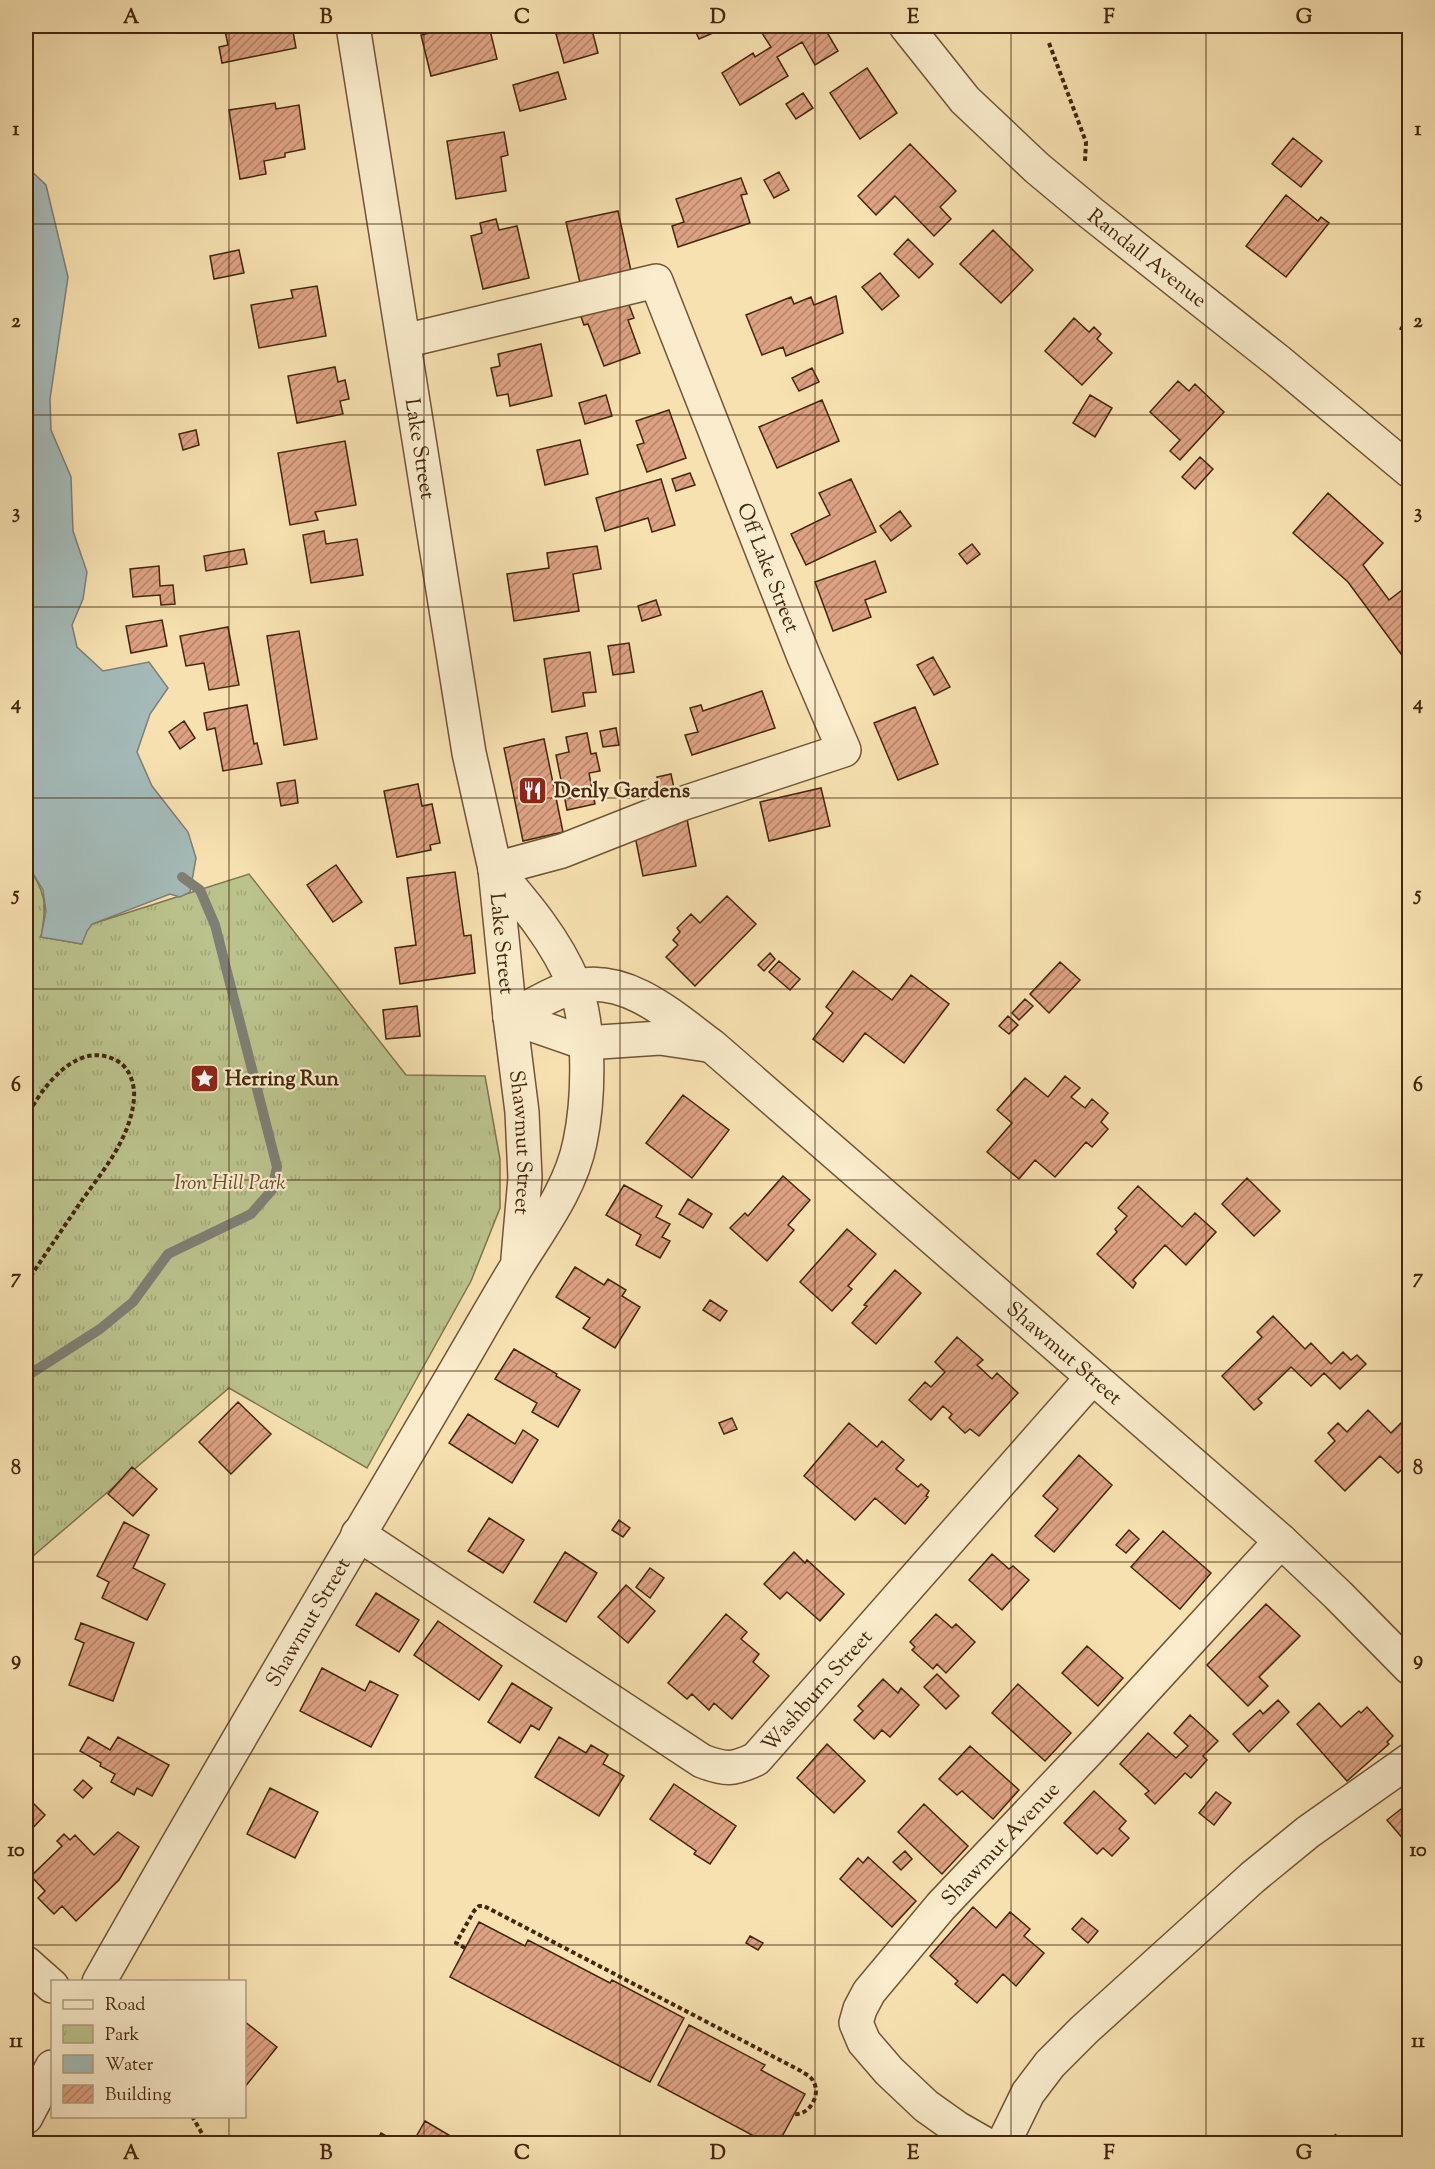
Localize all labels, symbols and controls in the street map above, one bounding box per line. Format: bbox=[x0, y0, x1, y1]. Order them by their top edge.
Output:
text: A bbox=[123, 4, 140, 33]
text: B bbox=[320, 4, 333, 33]
text: C bbox=[514, 4, 530, 33]
text: D bbox=[710, 4, 726, 33]
text: E bbox=[907, 4, 920, 33]
text: F bbox=[1103, 4, 1115, 33]
text: G bbox=[1296, 4, 1313, 33]
text: 1 bbox=[13, 116, 20, 145]
text: 1 bbox=[1415, 116, 1422, 145]
street label: Randall Avenue bbox=[1080, 203, 1212, 316]
text: 2 bbox=[11, 308, 21, 337]
text: 2 bbox=[1413, 308, 1423, 337]
street label: Lake Street bbox=[396, 396, 441, 502]
text: 3 bbox=[12, 499, 20, 528]
street label: Off Lake Street bbox=[728, 499, 806, 638]
text: 3 bbox=[1414, 499, 1422, 528]
text: 4 bbox=[10, 690, 21, 719]
text: 4 bbox=[1412, 690, 1423, 719]
restaurant icon: Denly Gardens bbox=[517, 774, 549, 806]
place label: Denly Gardens bbox=[554, 777, 690, 807]
text: 5 bbox=[11, 881, 20, 910]
text: 5 bbox=[1413, 881, 1422, 910]
street label: Lake Street bbox=[481, 892, 521, 996]
place icon: Herring Run bbox=[188, 1062, 220, 1094]
place label: Herring Run bbox=[225, 1065, 340, 1095]
street label: Shawmut Street bbox=[500, 1069, 538, 1216]
text: 6 bbox=[11, 1072, 21, 1101]
text: 6 bbox=[1413, 1072, 1423, 1101]
park label: Iron Hill Park bbox=[174, 1169, 286, 1199]
text: 7 bbox=[11, 1264, 22, 1293]
text: 7 bbox=[1413, 1264, 1424, 1293]
street label: Shawmut Street bbox=[999, 1295, 1128, 1413]
text: 8 bbox=[11, 1455, 21, 1484]
text: 8 bbox=[1413, 1455, 1423, 1484]
street label: Shawmut Street bbox=[259, 1553, 359, 1693]
street label: Washburn Street bbox=[756, 1624, 880, 1760]
text: 9 bbox=[11, 1646, 21, 1675]
text: 9 bbox=[1413, 1646, 1423, 1675]
street label: Shawmut Avenue bbox=[935, 1776, 1068, 1914]
text: 10 bbox=[7, 1837, 25, 1866]
text: 10 bbox=[1409, 1837, 1427, 1866]
legend bbox=[51, 1980, 246, 2118]
text: Road bbox=[105, 1993, 145, 2019]
text: Park bbox=[105, 2023, 140, 2049]
text: 11 bbox=[9, 2028, 23, 2057]
text: 11 bbox=[1411, 2028, 1425, 2057]
text: Water bbox=[105, 2053, 154, 2079]
text: Building bbox=[105, 2083, 171, 2109]
text: A bbox=[123, 2140, 140, 2169]
text: B bbox=[320, 2140, 333, 2169]
text: C bbox=[514, 2140, 530, 2169]
text: D bbox=[710, 2140, 726, 2169]
text: E bbox=[907, 2140, 920, 2169]
text: F bbox=[1103, 2140, 1115, 2169]
text: G bbox=[1296, 2140, 1313, 2169]

